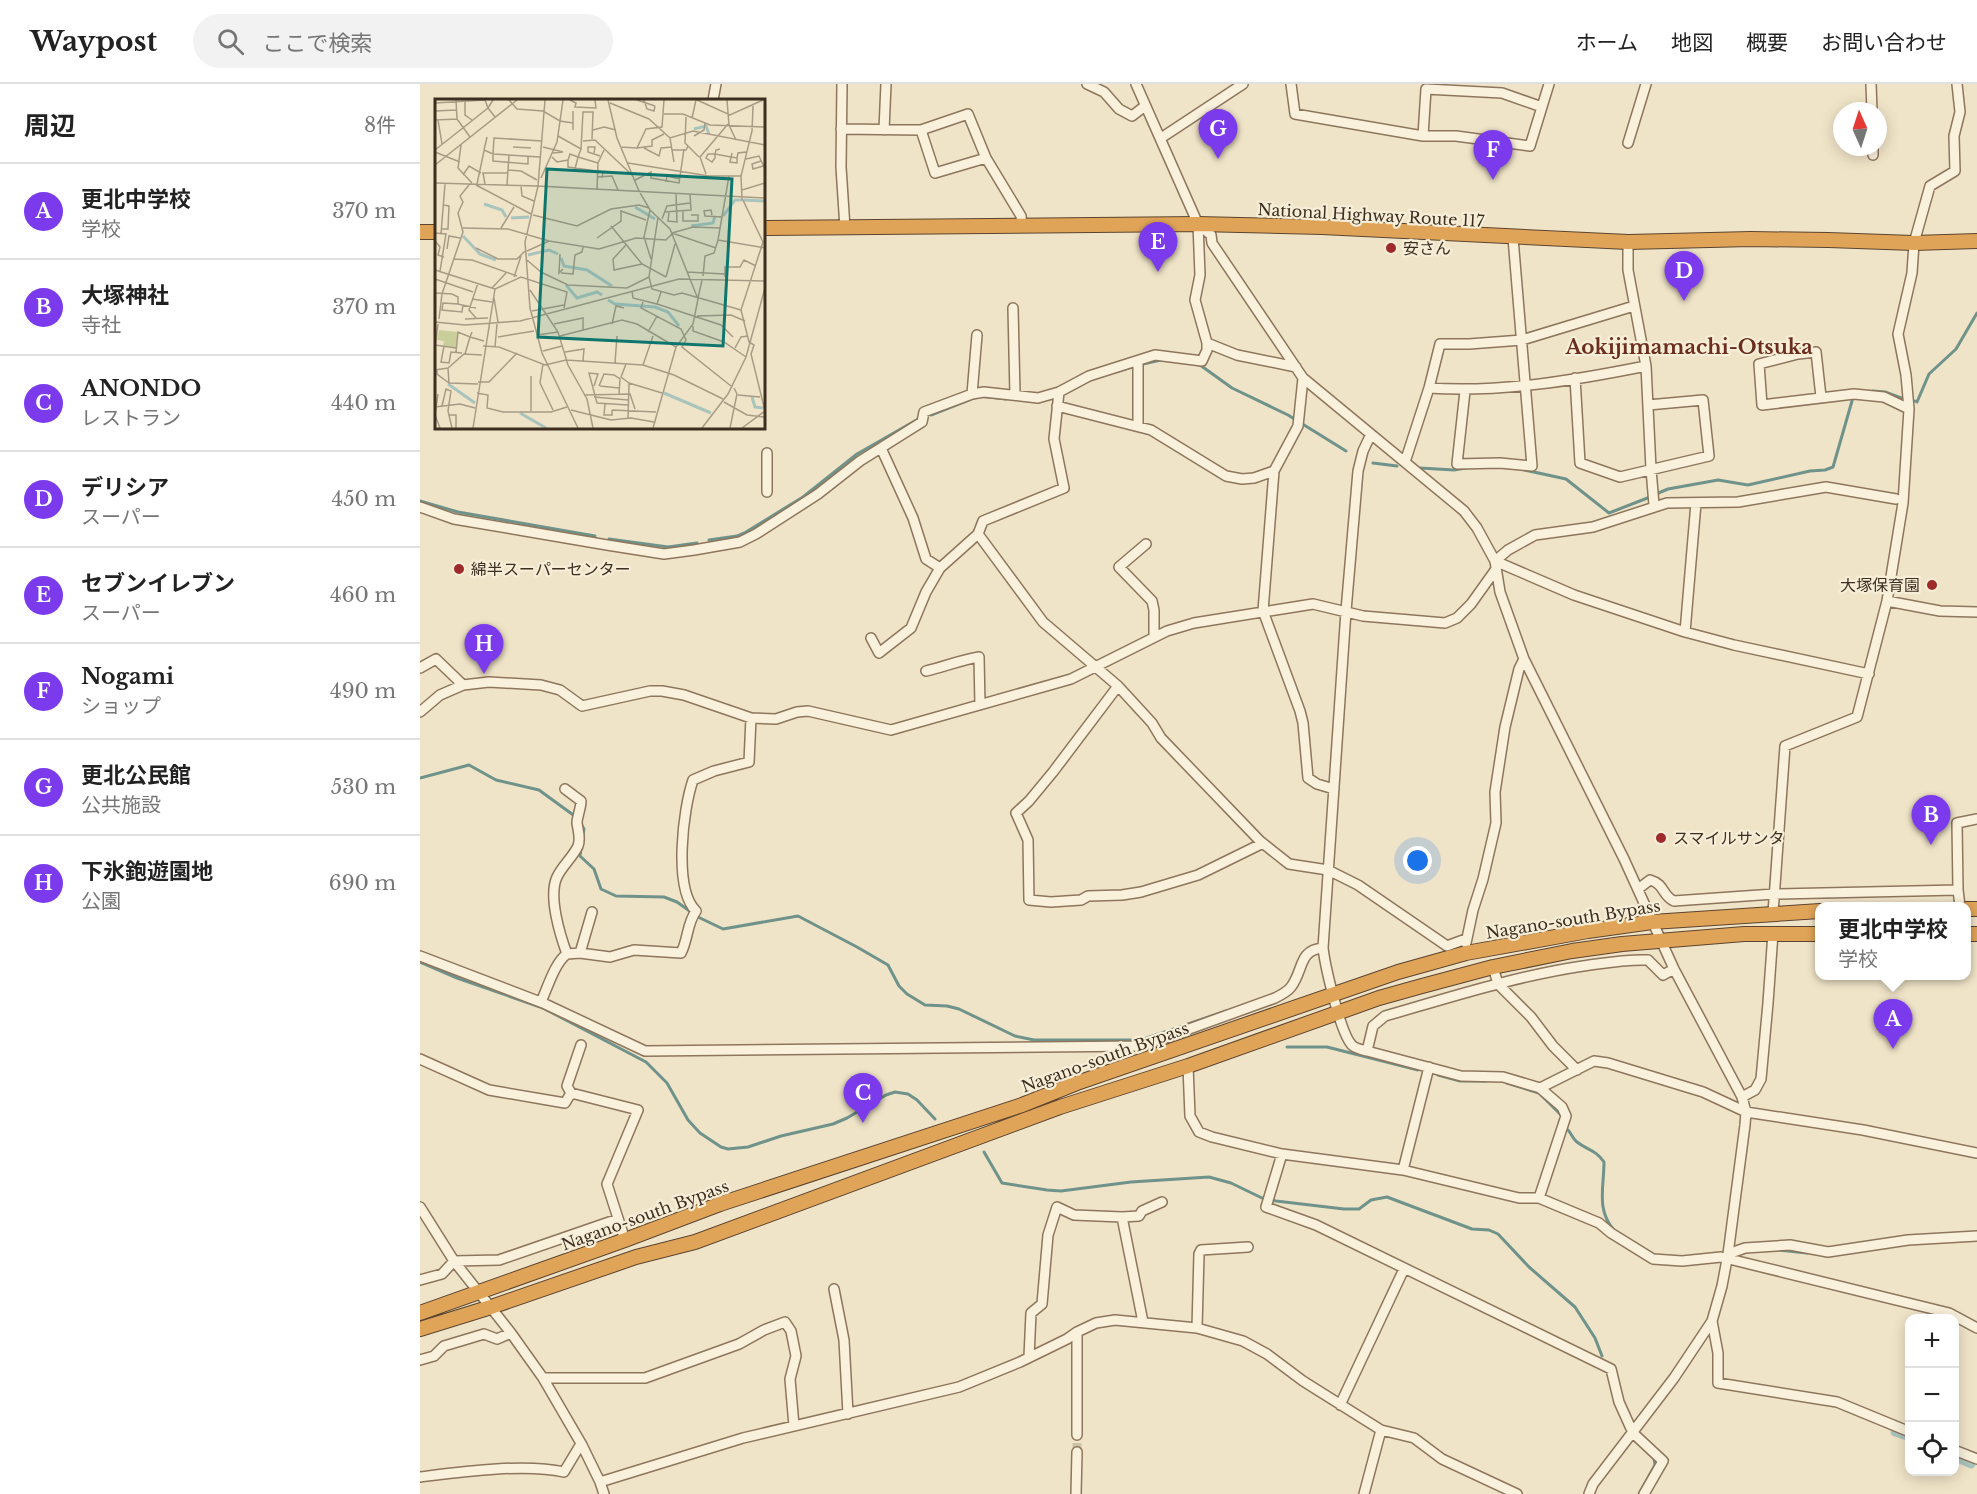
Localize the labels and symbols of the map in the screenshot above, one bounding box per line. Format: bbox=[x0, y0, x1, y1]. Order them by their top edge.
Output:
inset map bbox=[435, 99, 765, 429]
north arrow bbox=[1833, 102, 1887, 156]
pin: G bbox=[1198, 110, 1238, 159]
pin: F bbox=[1474, 130, 1512, 180]
street label: National Highway Route 117 bbox=[1257, 199, 1486, 231]
pin: E bbox=[1138, 222, 1178, 272]
place label: 安さん bbox=[1403, 238, 1451, 258]
marker: 安さん bbox=[1384, 241, 1398, 255]
pin: D bbox=[1664, 252, 1704, 301]
district label: Aokijimamachi-Otsuka bbox=[1564, 335, 1813, 359]
place label: 綿半スーパーセンター bbox=[471, 559, 631, 579]
marker: 綿半スーパーセンター bbox=[452, 562, 466, 576]
place label: 大塚保育園 bbox=[1840, 575, 1920, 595]
marker: 大塚保育園 bbox=[1925, 578, 1939, 592]
pin: H bbox=[464, 624, 504, 674]
pin: B bbox=[1912, 796, 1950, 845]
place label: スマイルサンタ bbox=[1673, 828, 1785, 848]
marker: スマイルサンタ bbox=[1654, 831, 1668, 845]
your location bbox=[1403, 846, 1432, 875]
street label: Nagano-south Bypass bbox=[1484, 895, 1662, 943]
pin: A bbox=[1874, 1000, 1912, 1049]
street label: Nagano-south Bypass bbox=[1019, 1017, 1191, 1097]
pin: C bbox=[844, 1074, 882, 1123]
street label: Nagano-south Bypass bbox=[559, 1175, 731, 1255]

